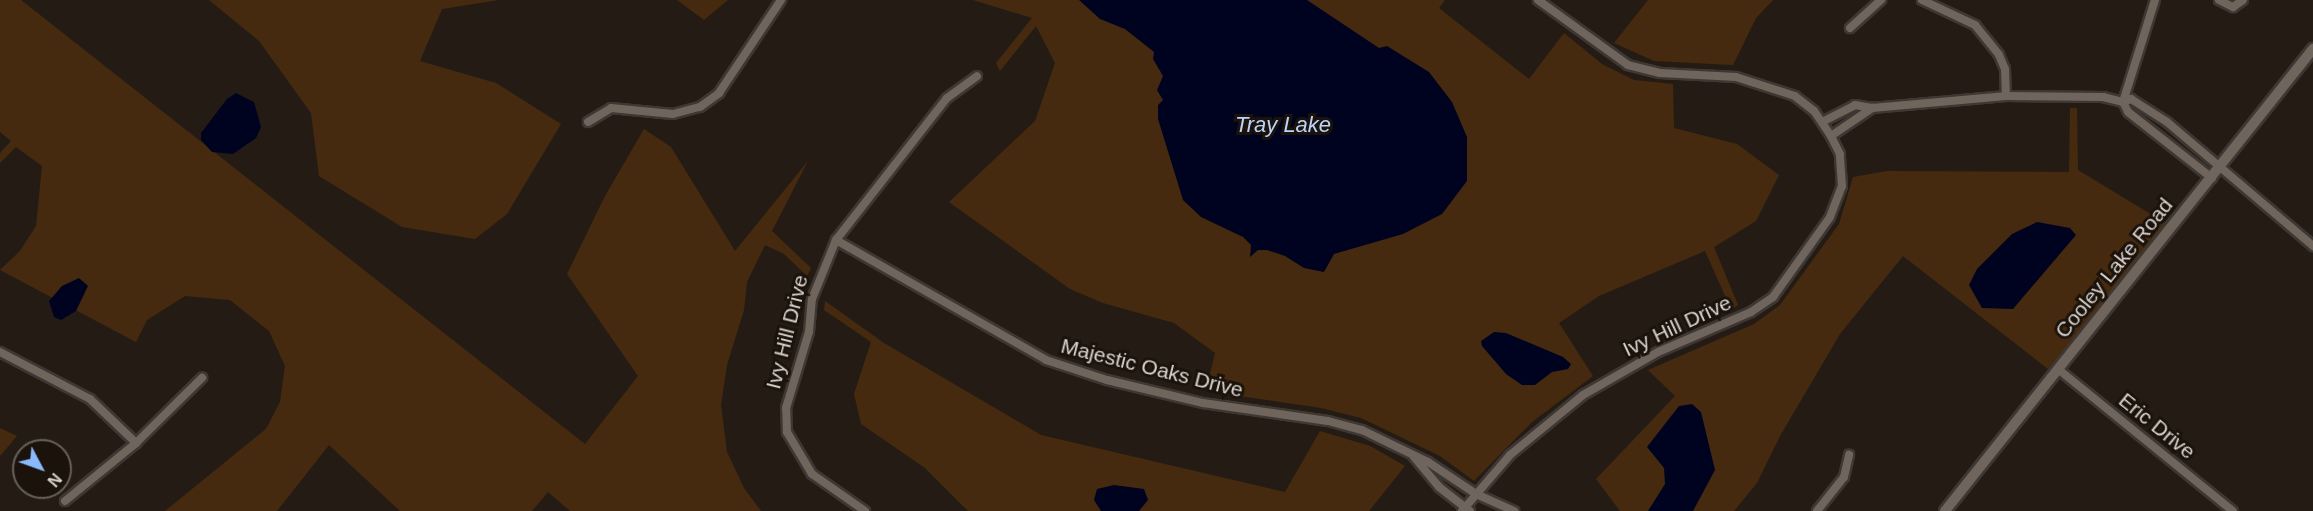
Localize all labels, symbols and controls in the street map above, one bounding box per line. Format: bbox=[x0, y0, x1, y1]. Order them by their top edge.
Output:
water label: Tray Lake bbox=[1235, 112, 1331, 138]
street label: Cooley Lake Road bbox=[2050, 193, 2178, 343]
street label: Ivy Hill Drive bbox=[761, 272, 813, 392]
street label: Ivy Hill Drive bbox=[1619, 290, 1735, 362]
street label: Majestic Oaks Drive bbox=[1058, 333, 1246, 403]
street label: Eric Drive bbox=[2114, 388, 2200, 464]
north arrow bbox=[12, 439, 72, 499]
text: N bbox=[44, 470, 65, 490]

